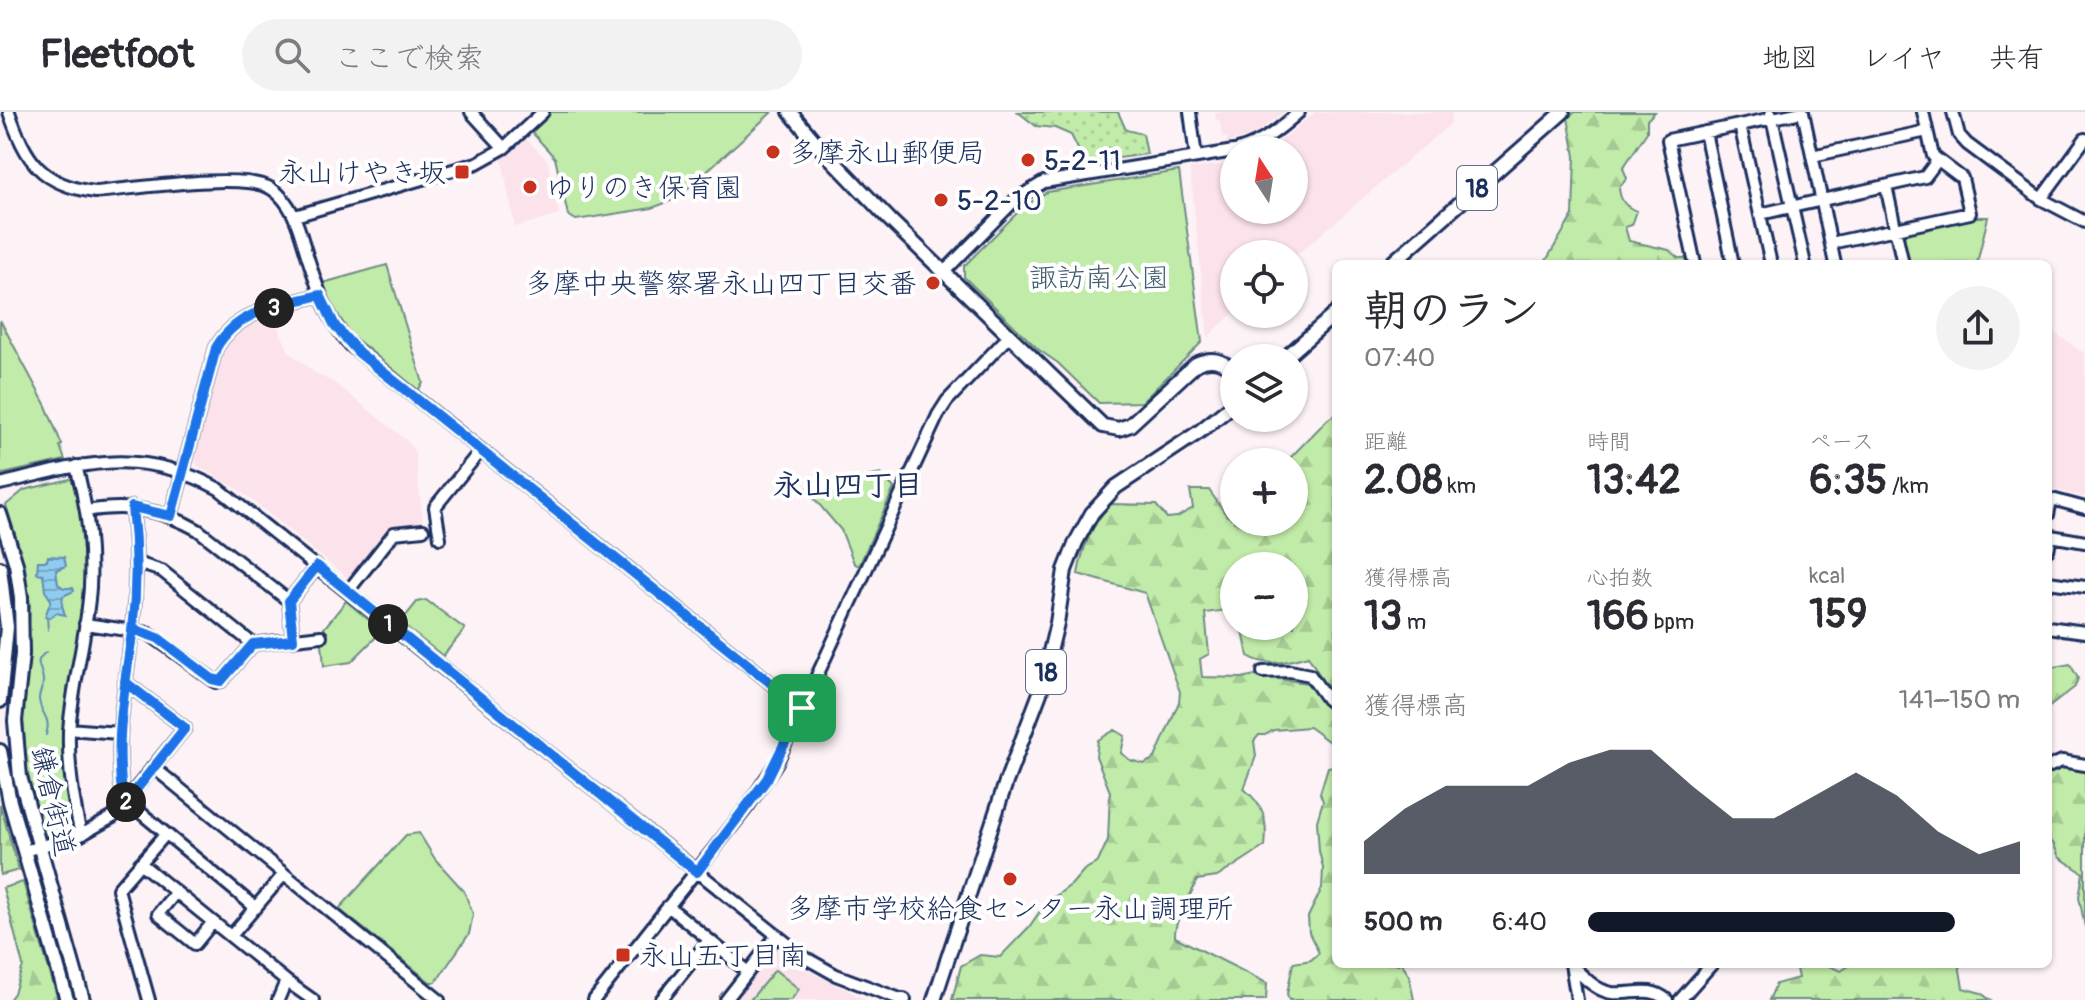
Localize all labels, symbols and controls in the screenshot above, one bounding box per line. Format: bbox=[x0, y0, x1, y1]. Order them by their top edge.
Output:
search box bbox=[242, 19, 802, 91]
text: Fleetfoot bbox=[40, 31, 194, 79]
icon: search bbox=[270, 33, 314, 77]
text: ここで検索 bbox=[334, 40, 484, 77]
text: 地図 bbox=[1762, 41, 1818, 76]
text: レイヤ bbox=[1862, 41, 1945, 76]
text: 共有 bbox=[1989, 41, 2045, 76]
place label: 多摩永山郵便局 bbox=[789, 136, 985, 171]
north arrow bbox=[1220, 136, 1308, 224]
map controls bbox=[1220, 136, 1308, 640]
marker: 多摩永山郵便局 bbox=[764, 143, 782, 161]
place label: 5-2-11 bbox=[1044, 144, 1121, 179]
marker: 5-2-11 bbox=[1019, 151, 1037, 169]
place label: 永山けやき坂 bbox=[278, 156, 446, 191]
marker: 永山けやき坂 bbox=[453, 163, 471, 181]
road number: 18 bbox=[1457, 166, 1497, 210]
place label: ゆりのき保育園 bbox=[546, 171, 742, 206]
marker: ゆりのき保育園 bbox=[521, 178, 539, 196]
place label: 5-2-10 bbox=[957, 184, 1042, 219]
marker: 5-2-10 bbox=[932, 191, 950, 209]
button: locate bbox=[1220, 240, 1308, 328]
park label: 諏訪南公園 bbox=[1029, 261, 1169, 296]
place label: 多摩中央警察署永山四丁目交番 bbox=[525, 267, 917, 302]
marker: 多摩中央警察署永山四丁目交番 bbox=[924, 274, 942, 292]
text: 朝のラン bbox=[1364, 284, 1540, 339]
button: share bbox=[1936, 286, 2020, 370]
pin: 3 bbox=[254, 288, 294, 328]
text: 3 bbox=[268, 294, 280, 322]
text: 07:40 bbox=[1364, 342, 1435, 374]
button: layers bbox=[1220, 344, 1308, 432]
text: 距離 bbox=[1364, 428, 1408, 456]
text: 時間 bbox=[1587, 428, 1631, 456]
text: ペース bbox=[1809, 428, 1874, 456]
button: + bbox=[1220, 448, 1308, 536]
text: 2.08 bbox=[1364, 456, 1443, 505]
text: 13:42 bbox=[1587, 456, 1681, 505]
text: 6:35 bbox=[1809, 456, 1887, 505]
district label: 永山四丁目 bbox=[773, 467, 923, 504]
text: km bbox=[1443, 472, 1476, 500]
text: /km bbox=[1887, 472, 1929, 500]
button: − bbox=[1220, 552, 1308, 640]
text: kcal bbox=[1809, 562, 1845, 590]
text: 獲得標高 bbox=[1364, 564, 1452, 592]
text: 心拍数 bbox=[1587, 564, 1653, 592]
text: 159 bbox=[1809, 590, 1867, 639]
text: 13 bbox=[1364, 592, 1402, 641]
text: 166 bbox=[1587, 592, 1649, 641]
pin: 1 bbox=[368, 604, 408, 644]
text: m bbox=[1402, 608, 1426, 636]
text: bpm bbox=[1649, 608, 1694, 636]
text: 1 bbox=[384, 610, 392, 638]
road number: 18 bbox=[1026, 650, 1066, 694]
pin bbox=[768, 674, 836, 742]
text: 141–150 m bbox=[1899, 684, 2020, 716]
icon: arrive bbox=[780, 686, 824, 730]
text: 獲得標高 bbox=[1364, 690, 1468, 722]
street label: 鎌倉街道 bbox=[23, 743, 82, 860]
pin: 2 bbox=[106, 782, 146, 822]
text: 2 bbox=[120, 788, 132, 816]
marker: 多摩市学校給食センター永山調理所 bbox=[1001, 870, 1019, 888]
place label: 多摩市学校給食センター永山調理所 bbox=[787, 892, 1233, 927]
text: 500 m bbox=[1364, 906, 1442, 938]
text: 6:40 bbox=[1492, 906, 1547, 938]
place label: 永山五丁目南 bbox=[639, 939, 807, 974]
marker: 永山五丁目南 bbox=[614, 946, 632, 964]

